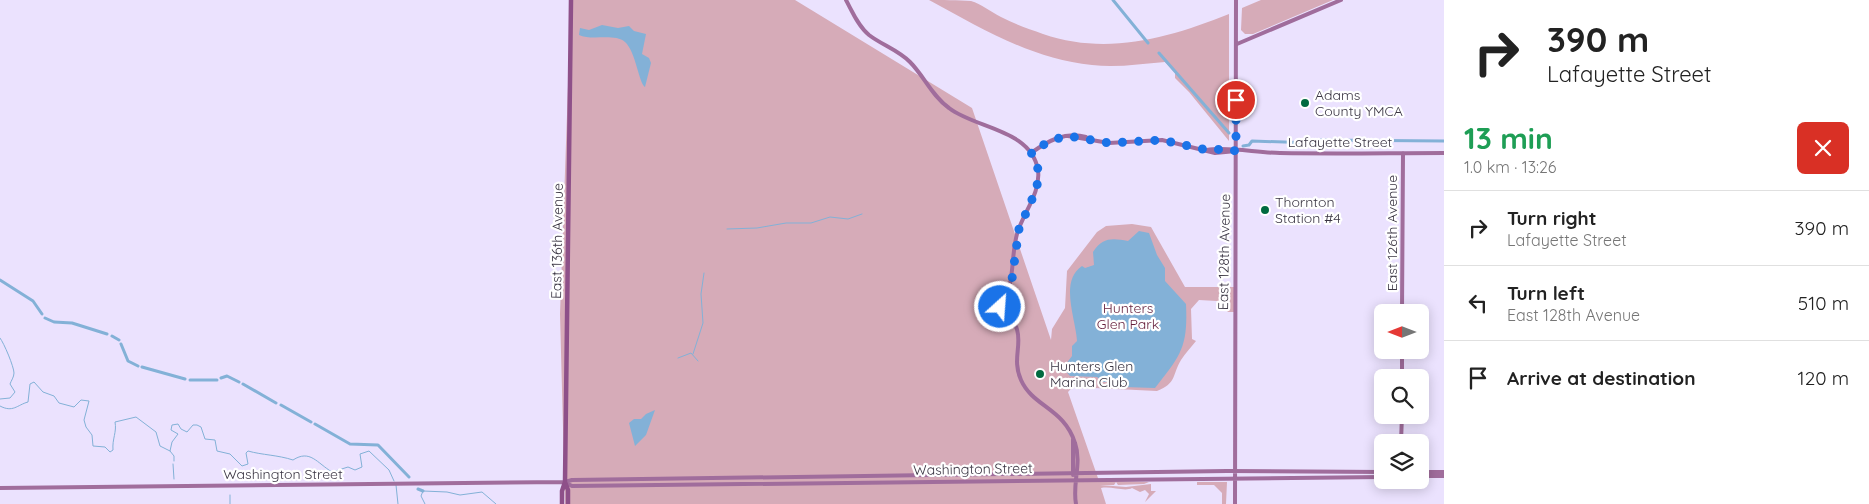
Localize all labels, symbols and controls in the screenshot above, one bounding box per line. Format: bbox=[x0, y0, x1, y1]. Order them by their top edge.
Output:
text: 390 m bbox=[1547, 17, 1649, 61]
icon: right bbox=[1464, 20, 1529, 85]
text: Lafayette Street bbox=[1547, 60, 1711, 88]
pin bbox=[1215, 79, 1257, 121]
icon: arrive bbox=[1222, 86, 1250, 114]
place label: Adams County YMCA bbox=[1315, 86, 1403, 120]
marker: Adams County YMCA bbox=[1299, 97, 1311, 109]
text: 13 min bbox=[1464, 119, 1553, 157]
button: close bbox=[1797, 122, 1849, 174]
street label: Lafayette Street bbox=[1288, 133, 1393, 151]
text: 1.0 km · 13:26 bbox=[1464, 157, 1556, 177]
street label: East 126th Avenue bbox=[1383, 175, 1401, 291]
street label: East 136th Avenue bbox=[547, 183, 567, 299]
place label: Thornton Station #4 bbox=[1275, 193, 1341, 227]
street label: East 128th Avenue bbox=[1214, 194, 1234, 310]
marker: Thornton Station #4 bbox=[1259, 204, 1271, 216]
text: Turn right bbox=[1507, 206, 1596, 230]
icon: right bbox=[1464, 214, 1492, 242]
text: 390 m bbox=[1795, 216, 1849, 240]
text: Lafayette Street bbox=[1507, 230, 1627, 250]
position arrow bbox=[973, 280, 1025, 332]
text: Turn left bbox=[1507, 281, 1585, 305]
icon: left bbox=[1464, 289, 1492, 317]
text: 510 m bbox=[1798, 291, 1849, 315]
park label: Hunters Glen Park bbox=[1097, 299, 1159, 333]
north arrow bbox=[1374, 304, 1429, 359]
map controls bbox=[1374, 304, 1429, 489]
text: East 128th Avenue bbox=[1507, 305, 1640, 325]
place label: Hunters Glen Marina Club bbox=[1050, 357, 1133, 391]
icon: arrive bbox=[1464, 364, 1492, 392]
text: Arrive at destination bbox=[1507, 366, 1696, 390]
text: 120 m bbox=[1798, 366, 1849, 390]
marker: Hunters Glen Marina Club bbox=[1034, 368, 1046, 380]
button: search bbox=[1374, 369, 1429, 424]
button: layers bbox=[1374, 434, 1429, 489]
street label: Washington Street bbox=[913, 459, 1033, 479]
street label: Washington Street bbox=[223, 465, 343, 483]

